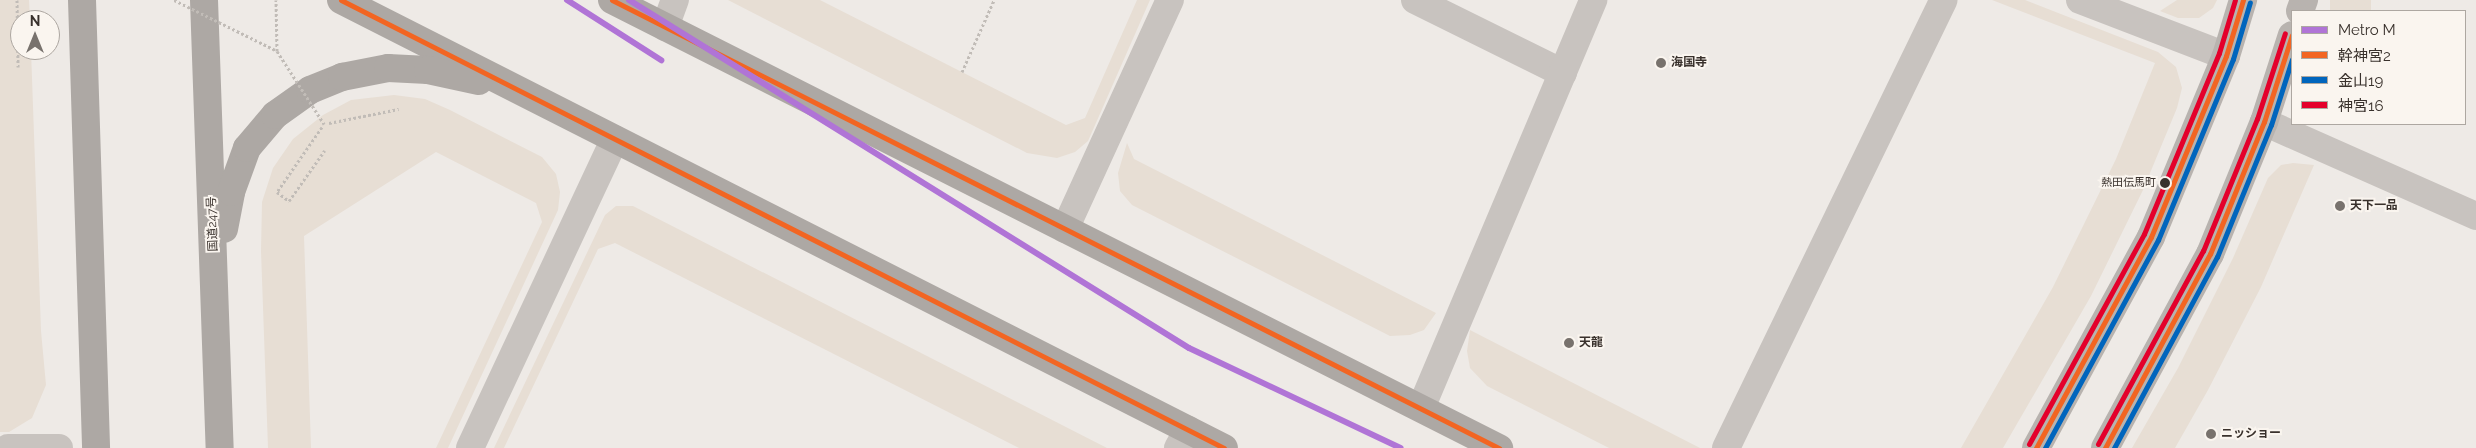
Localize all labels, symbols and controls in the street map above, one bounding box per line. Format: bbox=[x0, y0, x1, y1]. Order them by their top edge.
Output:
north arrow bbox=[10, 10, 60, 60]
legend bbox=[2291, 10, 2466, 125]
text: N bbox=[30, 13, 40, 29]
text: Metro M bbox=[2338, 21, 2396, 39]
text: 幹神宮2 bbox=[2338, 47, 2391, 65]
place label: 海国寺 bbox=[1671, 56, 1707, 70]
marker: 海国寺 bbox=[1655, 57, 1667, 69]
text: 金山19 bbox=[2338, 72, 2383, 90]
text: 神宮16 bbox=[2338, 97, 2383, 115]
place label: 熱田伝馬町 bbox=[2101, 176, 2156, 190]
marker: 熱田伝馬町 bbox=[2160, 178, 2170, 188]
street label: 国道247号 bbox=[205, 196, 221, 252]
place label: 天下一品 bbox=[2350, 199, 2398, 213]
marker: 天下一品 bbox=[2334, 200, 2346, 212]
place label: 天龍 bbox=[1579, 336, 1603, 350]
marker: 天龍 bbox=[1563, 337, 1575, 349]
place label: ニッショー bbox=[2221, 427, 2281, 441]
marker: ニッショー bbox=[2205, 428, 2217, 440]

